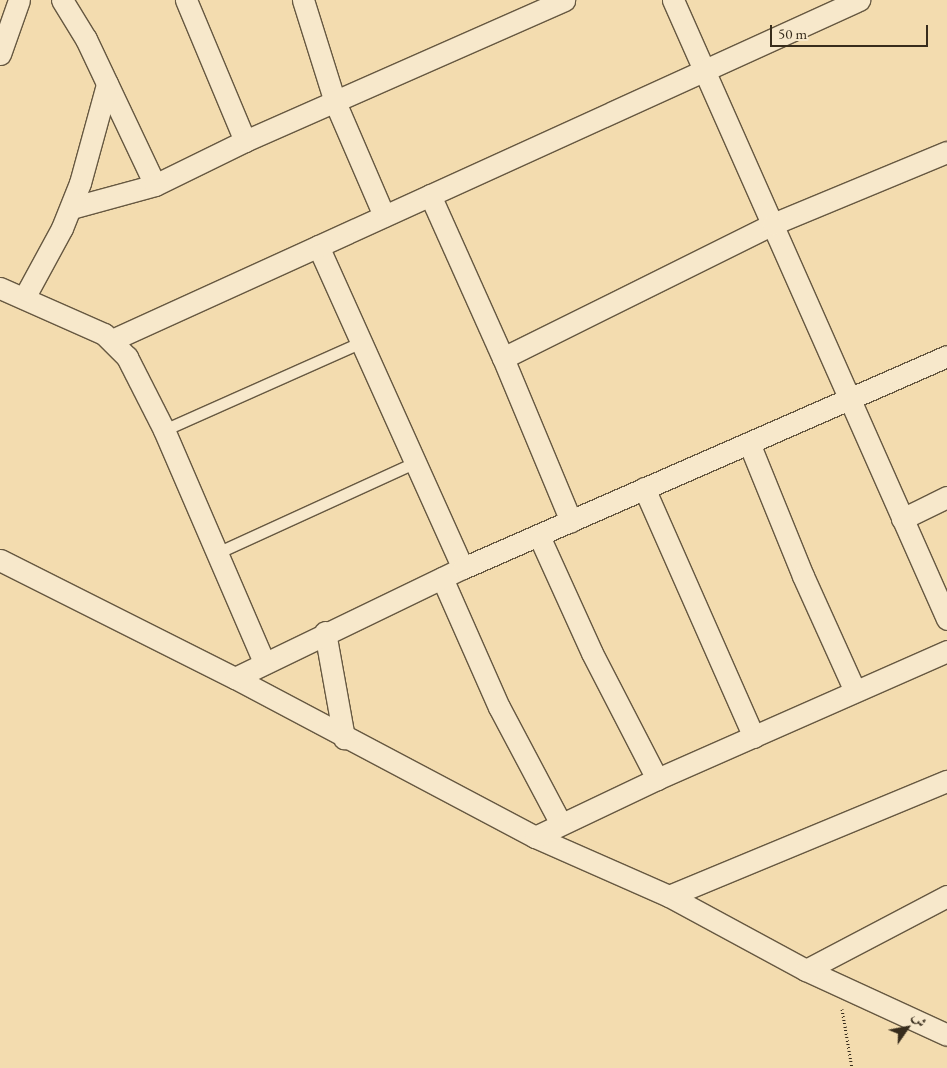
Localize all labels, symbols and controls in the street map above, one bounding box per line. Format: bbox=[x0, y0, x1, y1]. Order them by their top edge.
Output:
scale bar bbox=[772, 15, 930, 47]
text: 50 m bbox=[778, 24, 807, 43]
north arrow bbox=[882, 1003, 932, 1053]
text: ش bbox=[908, 1009, 931, 1031]

